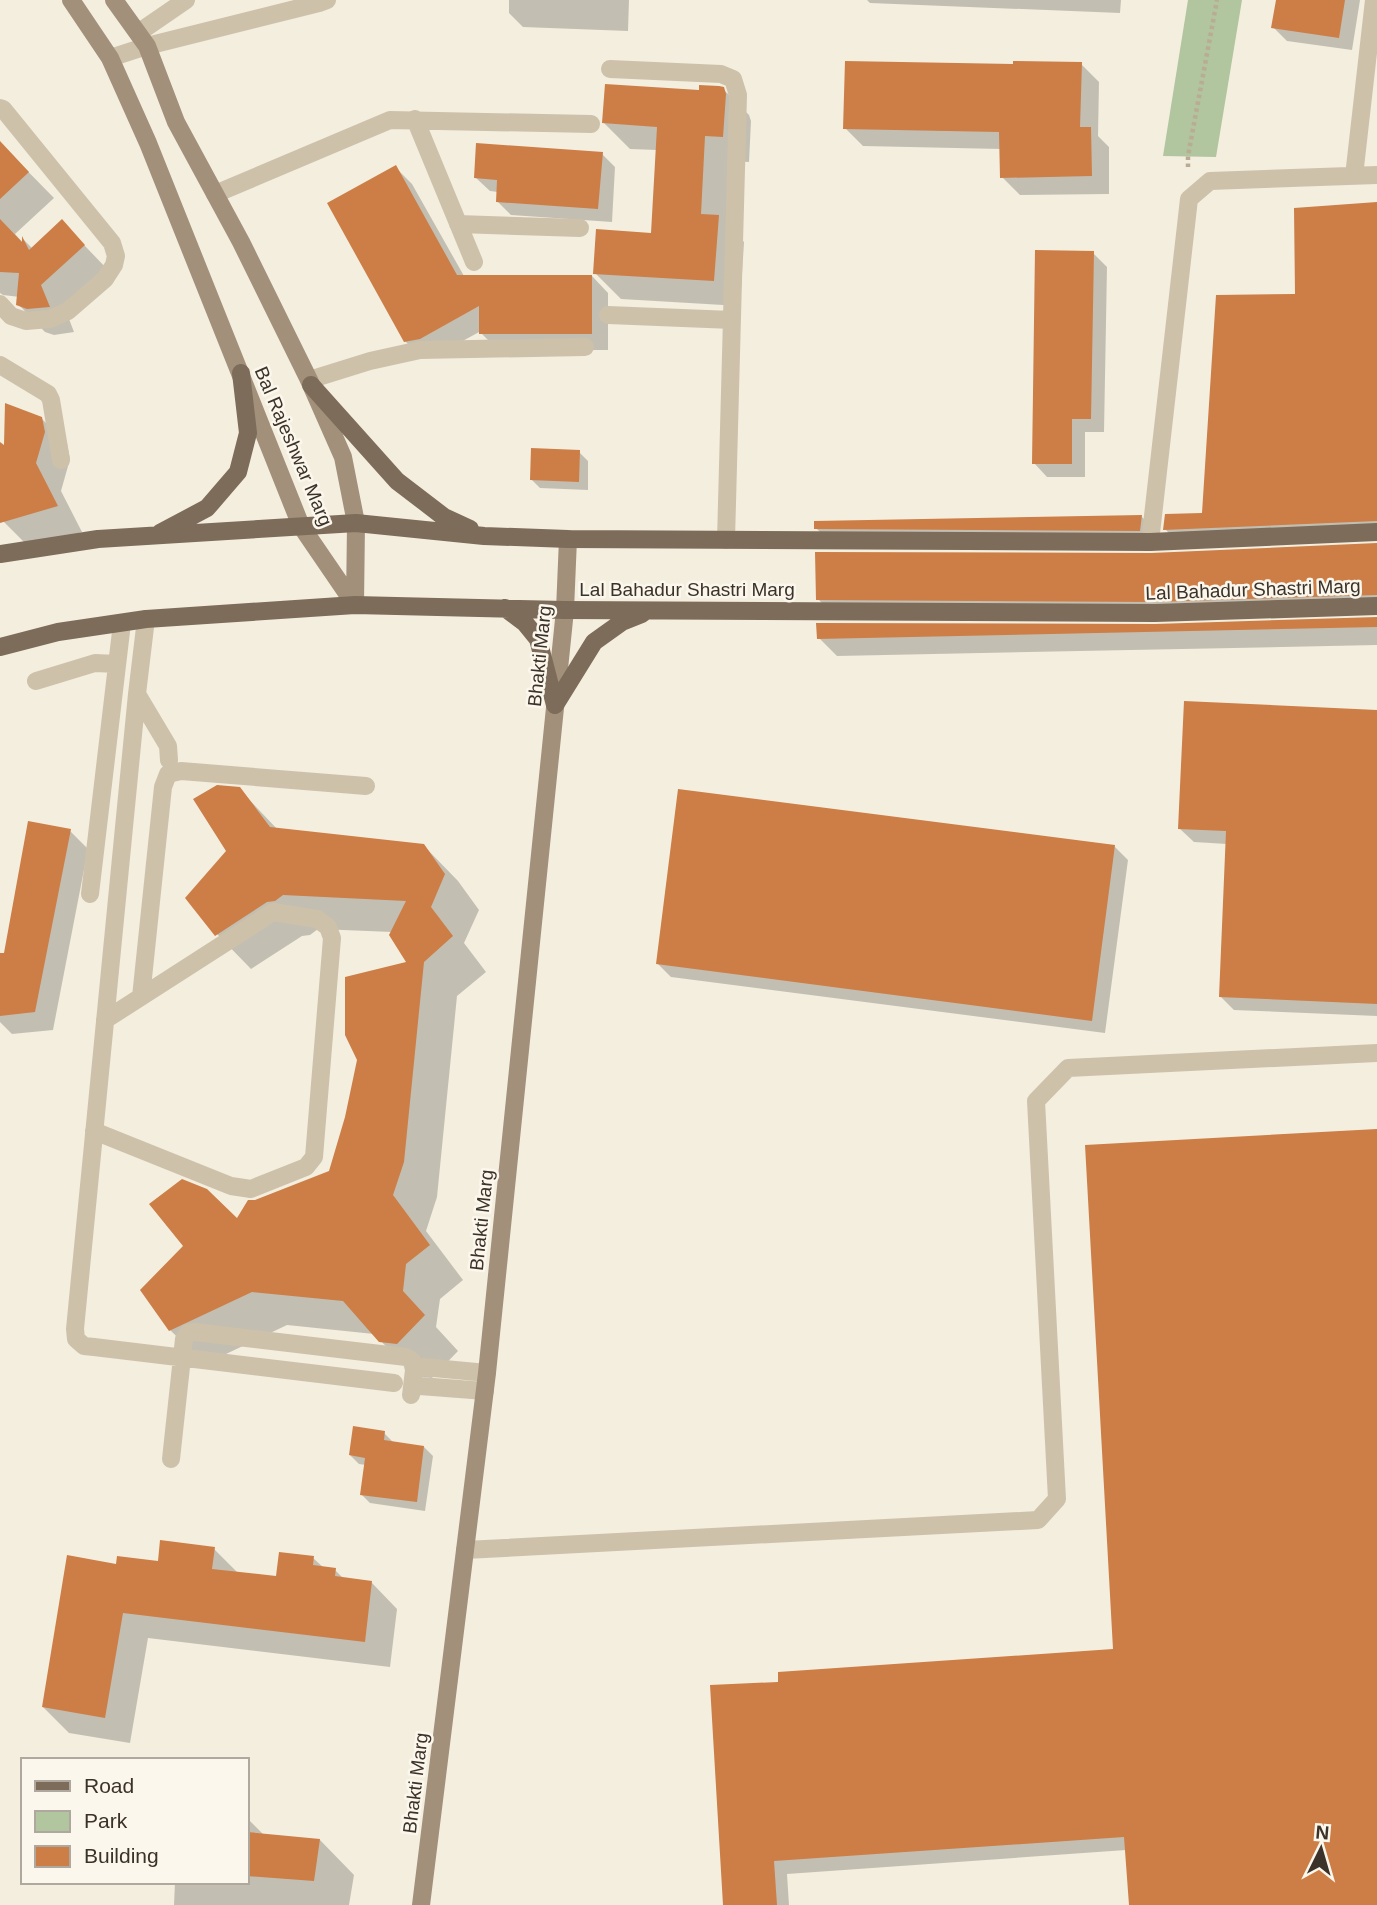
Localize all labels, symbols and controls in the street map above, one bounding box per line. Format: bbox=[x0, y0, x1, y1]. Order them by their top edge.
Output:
street label: Bal Rajeshwar Marg bbox=[250, 363, 337, 529]
street label: Lal Bahadur Shastri Marg bbox=[1145, 575, 1361, 604]
street label: Lal Bahadur Shastri Marg bbox=[579, 579, 795, 600]
street label: Bhakti Marg bbox=[524, 605, 555, 708]
street label: Bhakti Marg bbox=[466, 1169, 497, 1272]
street label: Bhakti Marg bbox=[399, 1731, 432, 1835]
legend bbox=[21, 1758, 248, 1884]
text: Road bbox=[84, 1774, 134, 1797]
text: Park bbox=[84, 1809, 128, 1832]
north arrow bbox=[1286, 1814, 1356, 1884]
text: N bbox=[1315, 1822, 1330, 1844]
text: Building bbox=[84, 1844, 159, 1867]

